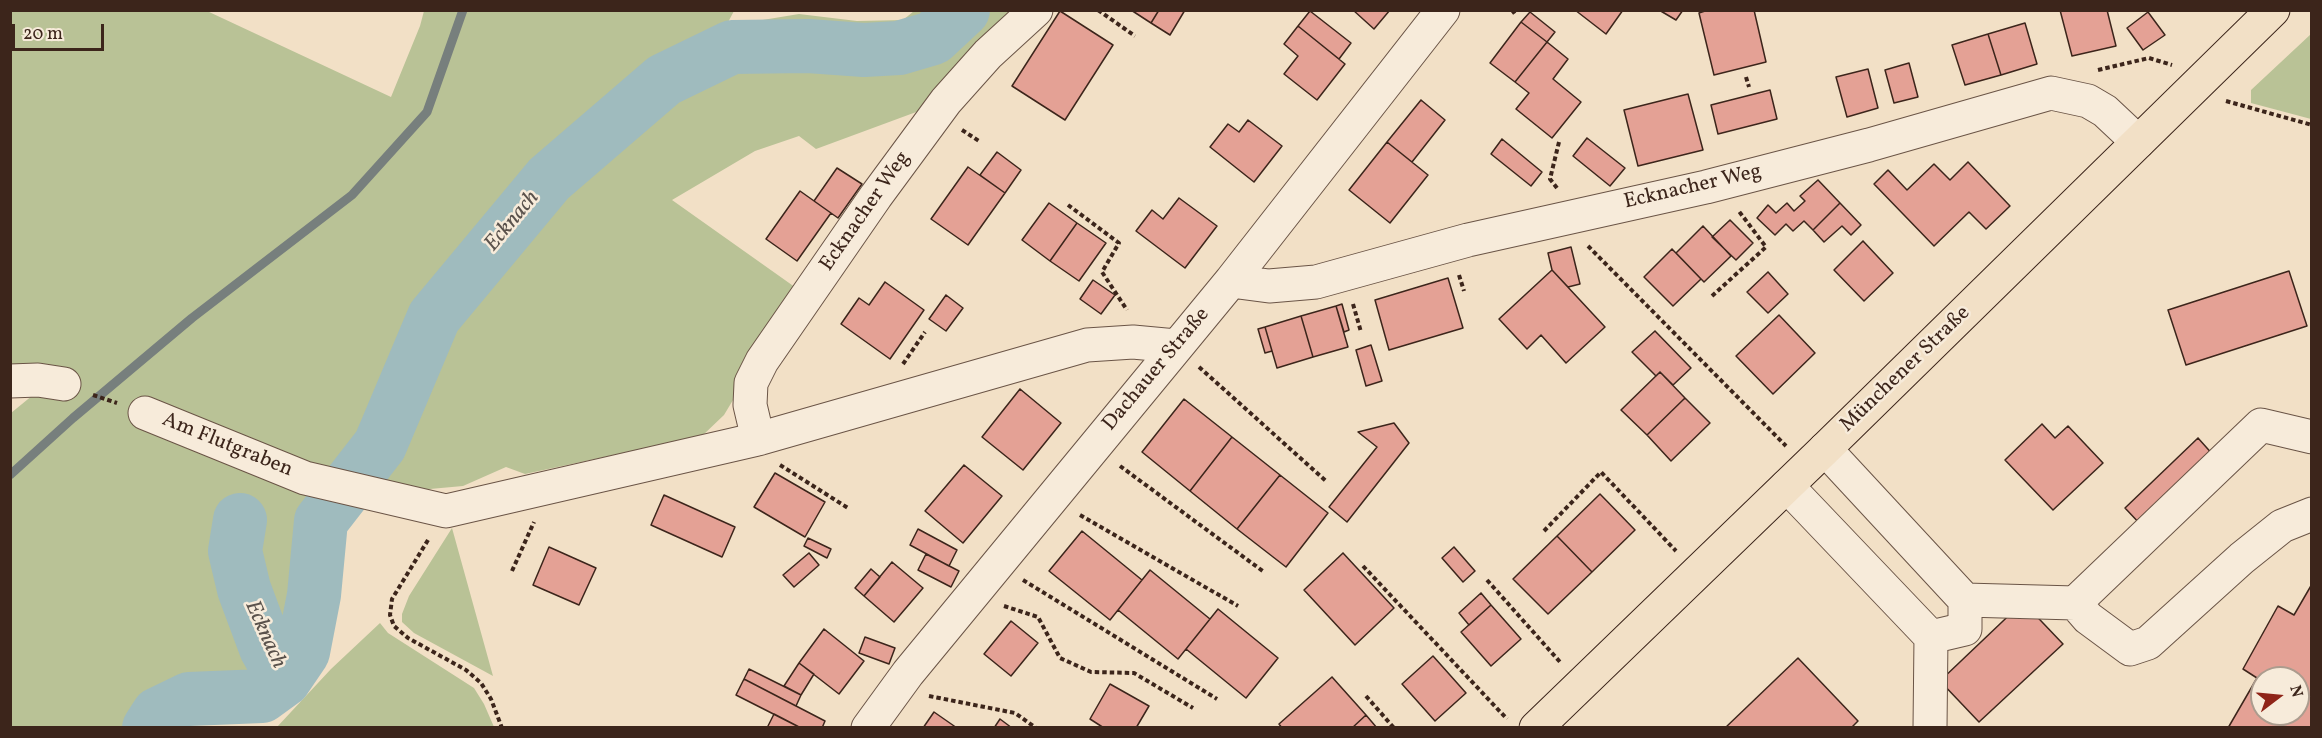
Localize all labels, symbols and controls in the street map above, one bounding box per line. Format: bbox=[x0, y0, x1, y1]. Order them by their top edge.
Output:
scale bar bbox=[15, 12, 106, 50]
text: 20 m bbox=[23, 22, 63, 47]
street label: Ecknacher Weg bbox=[815, 147, 917, 277]
street label: Ecknacher Weg bbox=[1622, 160, 1764, 216]
water label: Ecknach bbox=[480, 186, 546, 258]
street label: Münchener Straße bbox=[1836, 302, 1976, 438]
street label: Dachauer Straße bbox=[1098, 303, 1216, 437]
street label: Am Flutgraben bbox=[158, 408, 296, 484]
water label: Ecknach bbox=[237, 597, 291, 673]
north arrow bbox=[2250, 666, 2310, 726]
text: N bbox=[2283, 683, 2308, 700]

